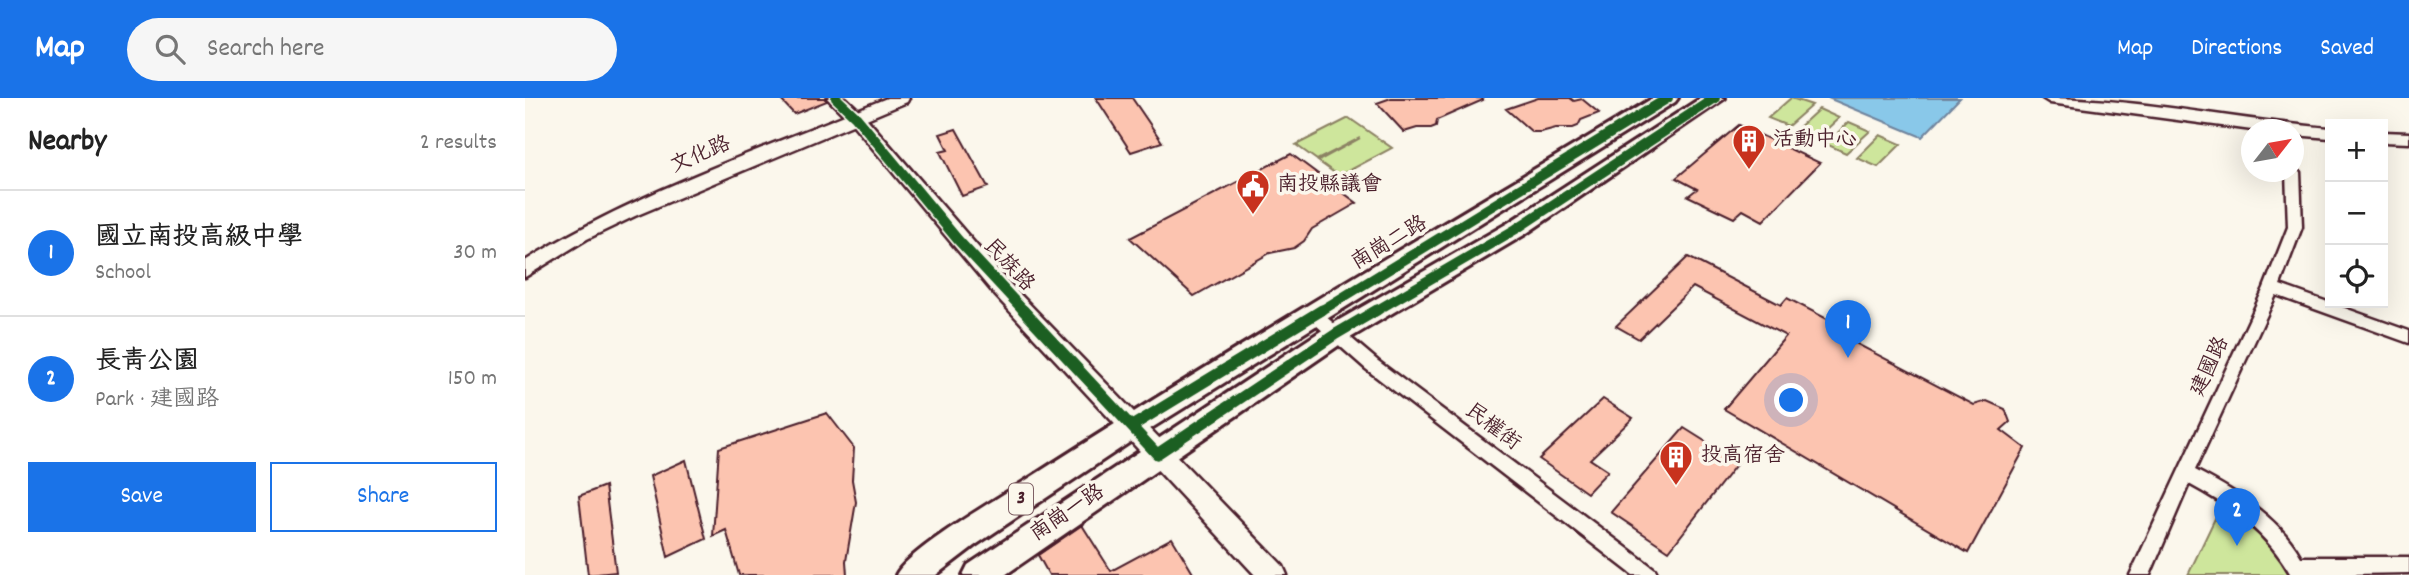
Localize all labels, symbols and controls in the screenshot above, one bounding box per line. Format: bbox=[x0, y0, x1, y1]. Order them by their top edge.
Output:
search box bbox=[127, 18, 617, 81]
text: Map bbox=[35, 26, 85, 73]
icon: search bbox=[151, 30, 189, 68]
text: Search here bbox=[207, 31, 325, 68]
text: Map bbox=[2117, 32, 2153, 66]
text: Directions bbox=[2191, 32, 2282, 66]
text: Saved bbox=[2320, 32, 2374, 66]
north arrow bbox=[2241, 119, 2304, 182]
map controls bbox=[2325, 119, 2388, 308]
button: + bbox=[2325, 119, 2388, 182]
text: Nearby bbox=[28, 122, 106, 165]
building icon: 活動中心 bbox=[1730, 122, 1768, 171]
place label: 活動中心 bbox=[1773, 126, 1857, 156]
text: 2 results bbox=[420, 127, 497, 160]
street label: 文化路 bbox=[666, 130, 736, 182]
public building icon: 南投縣議會 bbox=[1234, 167, 1272, 216]
place label: 南投縣議會 bbox=[1277, 171, 1382, 201]
button: − bbox=[2325, 182, 2388, 245]
street label: 南崗二路 bbox=[1346, 210, 1434, 278]
text: 國立南投高級中學 bbox=[95, 220, 303, 257]
street label: 民族路 bbox=[976, 233, 1040, 299]
text: 1 bbox=[48, 237, 54, 270]
text: 30 m bbox=[453, 237, 497, 270]
button: locate bbox=[2325, 245, 2388, 308]
text: School bbox=[95, 257, 151, 290]
pin: 1 bbox=[1825, 300, 1871, 358]
street label: 建國路 bbox=[2184, 332, 2238, 402]
text: 長青公園 bbox=[95, 344, 199, 381]
text: 2 bbox=[46, 363, 56, 396]
text: 150 m bbox=[448, 363, 497, 396]
your location bbox=[1774, 383, 1808, 417]
text: Park · 建國路 bbox=[95, 384, 219, 417]
street label: 民權街 bbox=[1458, 397, 1526, 459]
building icon: 投高宿舍 bbox=[1657, 438, 1695, 487]
place label: 投高宿舍 bbox=[1701, 442, 1785, 472]
button: Save bbox=[28, 462, 256, 532]
button: Share bbox=[270, 462, 497, 532]
street label: 南崗一路 bbox=[1025, 478, 1111, 550]
road number: 3 bbox=[1009, 484, 1033, 514]
pin: 2 bbox=[2214, 488, 2260, 546]

